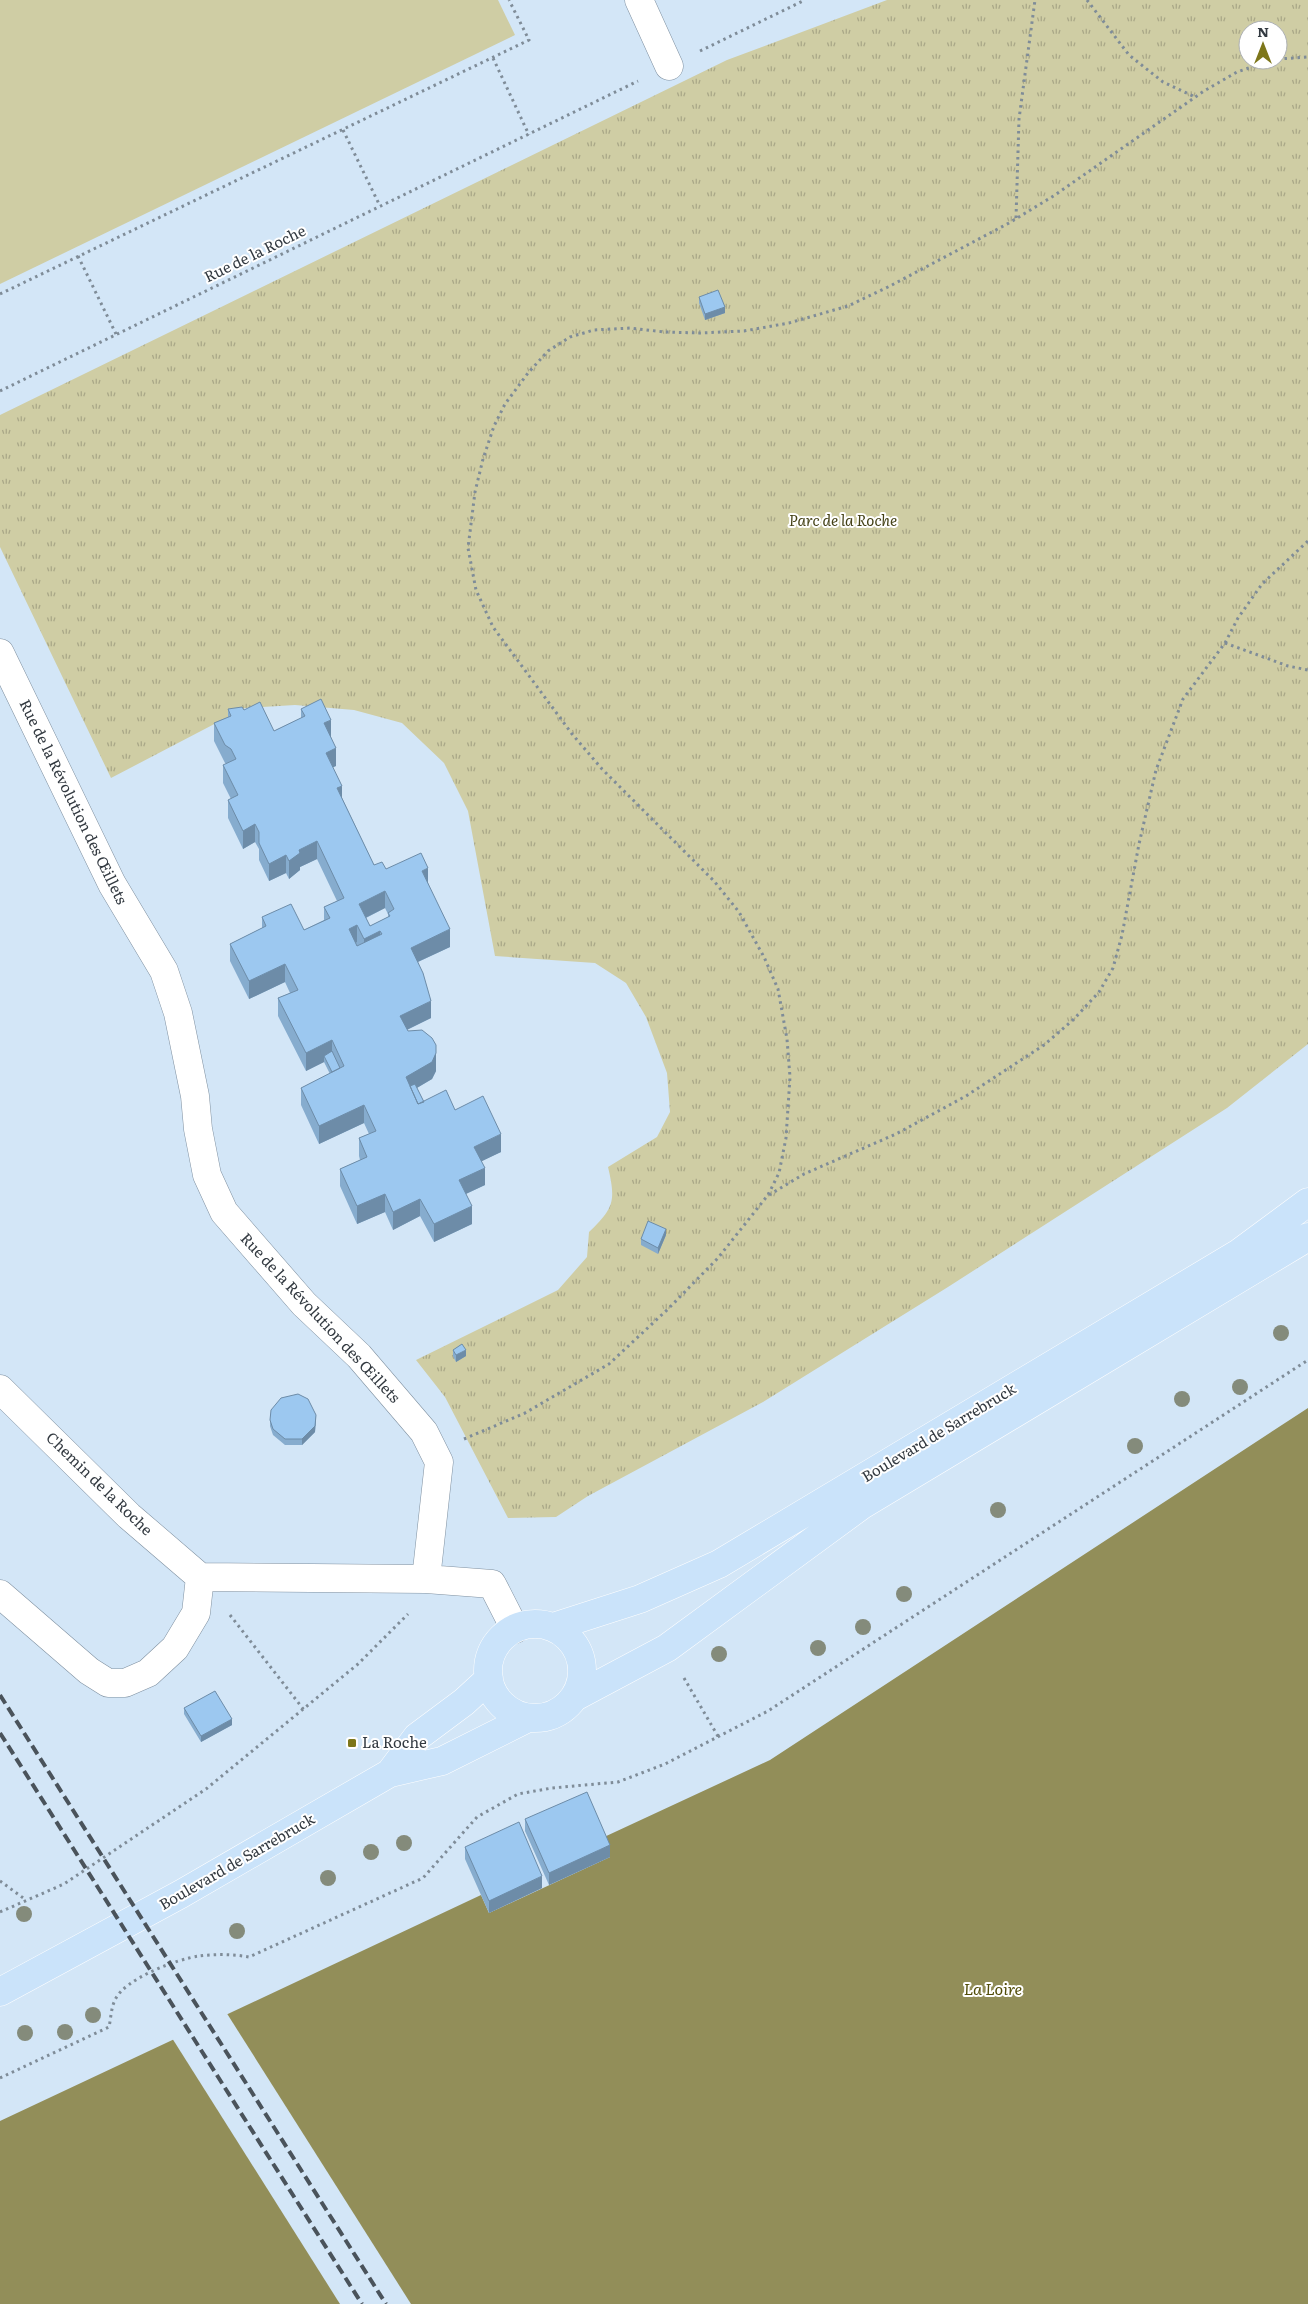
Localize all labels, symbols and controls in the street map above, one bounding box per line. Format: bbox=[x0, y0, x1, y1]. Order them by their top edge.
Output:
north arrow bbox=[1238, 20, 1288, 70]
text: N bbox=[1257, 21, 1269, 41]
street label: Rue de la Roche bbox=[200, 218, 309, 287]
park label: Parc de la Roche bbox=[789, 508, 897, 531]
street label: Rue de la Révolution des Œillets bbox=[15, 695, 134, 908]
street label: Rue de la Révolution des Œillets bbox=[236, 1227, 407, 1407]
street label: Boulevard de Sarrebruck bbox=[857, 1376, 1020, 1487]
street label: Chemin de la Roche bbox=[42, 1426, 159, 1540]
place label: La Roche bbox=[362, 1730, 427, 1753]
marker: La Roche bbox=[346, 1737, 358, 1749]
street label: Boulevard de Sarrebruck bbox=[154, 1806, 319, 1915]
water label: La Loire bbox=[964, 1976, 1022, 2000]

